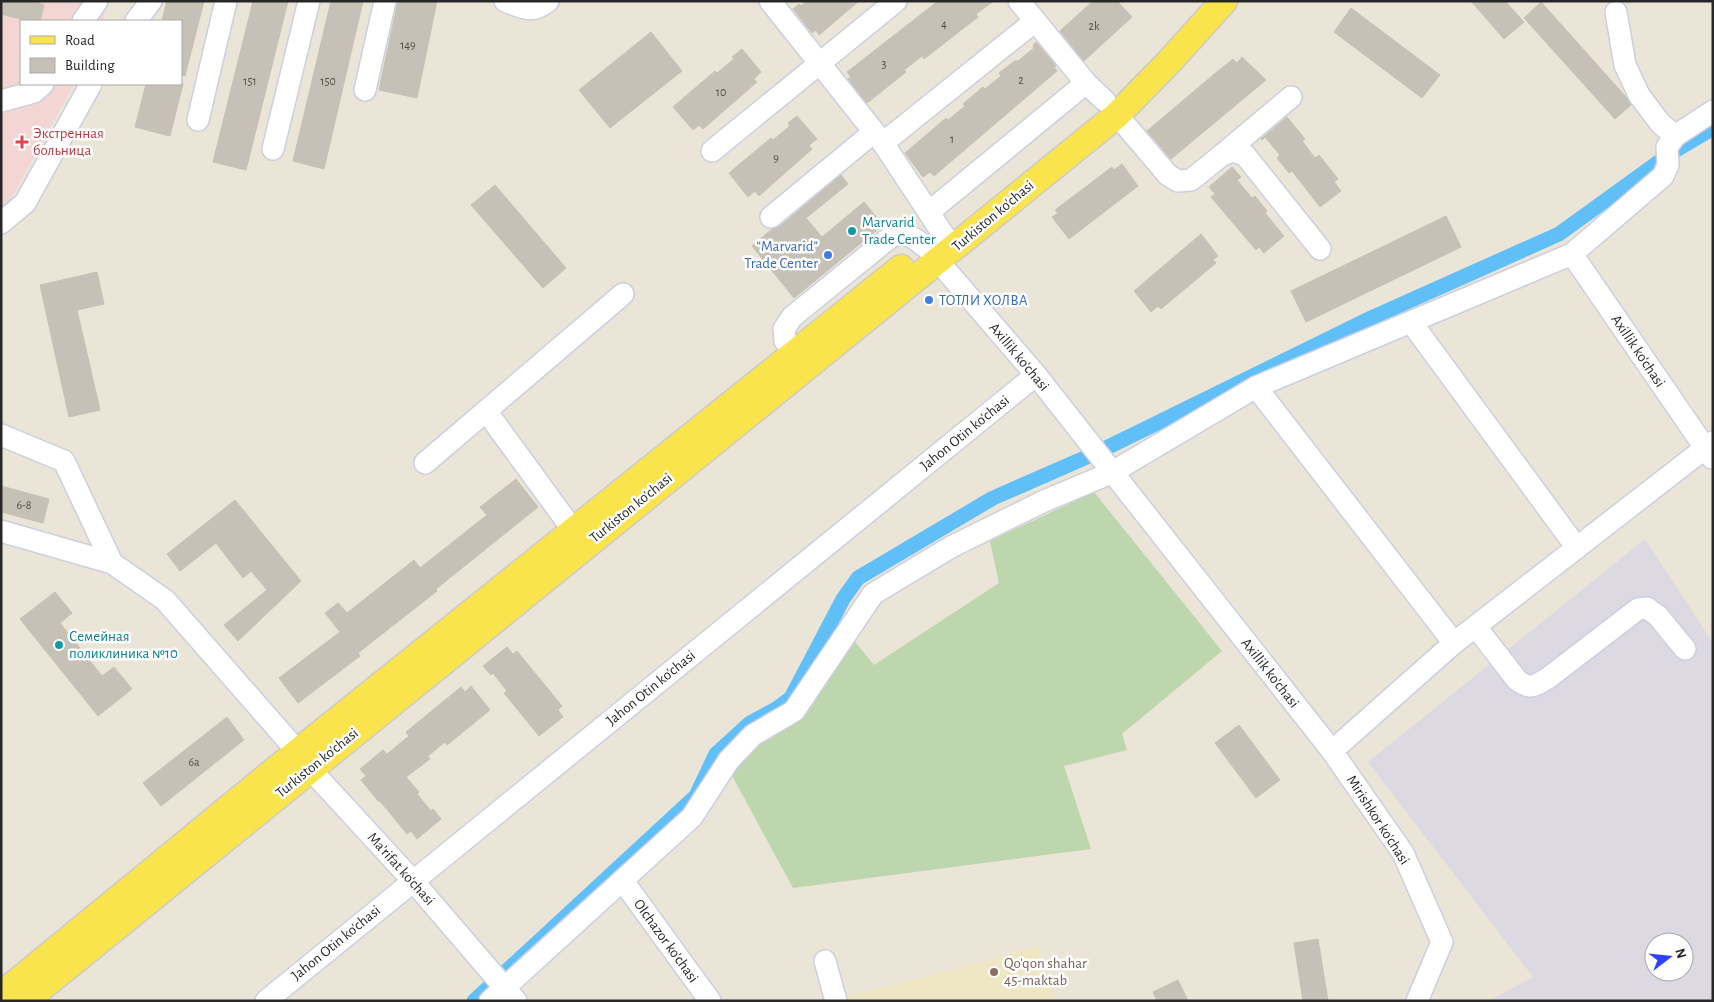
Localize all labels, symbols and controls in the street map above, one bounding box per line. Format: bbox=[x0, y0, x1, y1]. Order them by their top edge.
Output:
house number: 4 bbox=[941, 18, 947, 30]
legend bbox=[20, 20, 182, 85]
house number: 2k bbox=[1089, 20, 1100, 32]
text: Road bbox=[65, 33, 95, 48]
house number: 149 bbox=[400, 39, 416, 51]
text: Building bbox=[65, 58, 115, 73]
house number: 3 bbox=[882, 58, 887, 70]
house number: 2 bbox=[1018, 74, 1024, 86]
house number: 151 bbox=[243, 75, 257, 87]
house number: 150 bbox=[320, 75, 336, 87]
house number: 10 bbox=[716, 86, 726, 98]
place label: Экстренная больница bbox=[33, 126, 104, 158]
house number: 1 bbox=[950, 133, 954, 145]
marker: Экстренная больница bbox=[15, 135, 29, 149]
house number: 9 bbox=[773, 152, 779, 164]
street label: Turkiston ko'chasi bbox=[949, 178, 1037, 254]
place label: Marvarid Trade Center bbox=[862, 215, 936, 247]
marker: Marvarid Trade Center bbox=[846, 225, 858, 237]
place label: “Marvarid” Trade Center bbox=[744, 239, 818, 271]
marker: “Marvarid” Trade Center bbox=[822, 249, 834, 261]
place label: ТОТЛИ ХОЛВА bbox=[939, 293, 1028, 308]
marker: ТОТЛИ ХОЛВА bbox=[923, 294, 935, 306]
street label: Axillik ko'chasi bbox=[1608, 312, 1668, 390]
street label: Axillik ko'chasi bbox=[986, 320, 1052, 394]
street label: Jahon Otin ko'chasi bbox=[918, 393, 1012, 473]
street label: Turkiston ko'chasi bbox=[587, 470, 675, 546]
house number: 6-8 bbox=[16, 499, 32, 511]
place label: Семейная поликлиника №10 bbox=[69, 629, 178, 661]
street label: Axillik ko'chasi bbox=[1238, 635, 1302, 711]
marker: Семейная поликлиника №10 bbox=[53, 639, 65, 651]
street label: Jahon Otin ko'chasi bbox=[604, 648, 698, 728]
street label: Turkiston ko'chasi bbox=[273, 725, 361, 801]
house number: 6a bbox=[188, 756, 200, 768]
street label: Mirishkor ko'chasi bbox=[1344, 773, 1412, 867]
street label: Ma’rifat ko'chasi bbox=[365, 830, 437, 908]
street label: Olchazor ko'chasi bbox=[631, 897, 701, 985]
street label: Jahon Otin ko'chasi bbox=[289, 903, 383, 983]
north arrow bbox=[1644, 932, 1694, 982]
text: N bbox=[1672, 947, 1689, 960]
place label: Qo'qon shahar 45-maktab bbox=[1004, 956, 1087, 988]
marker: Qo'qon shahar 45-maktab bbox=[988, 966, 1000, 978]

